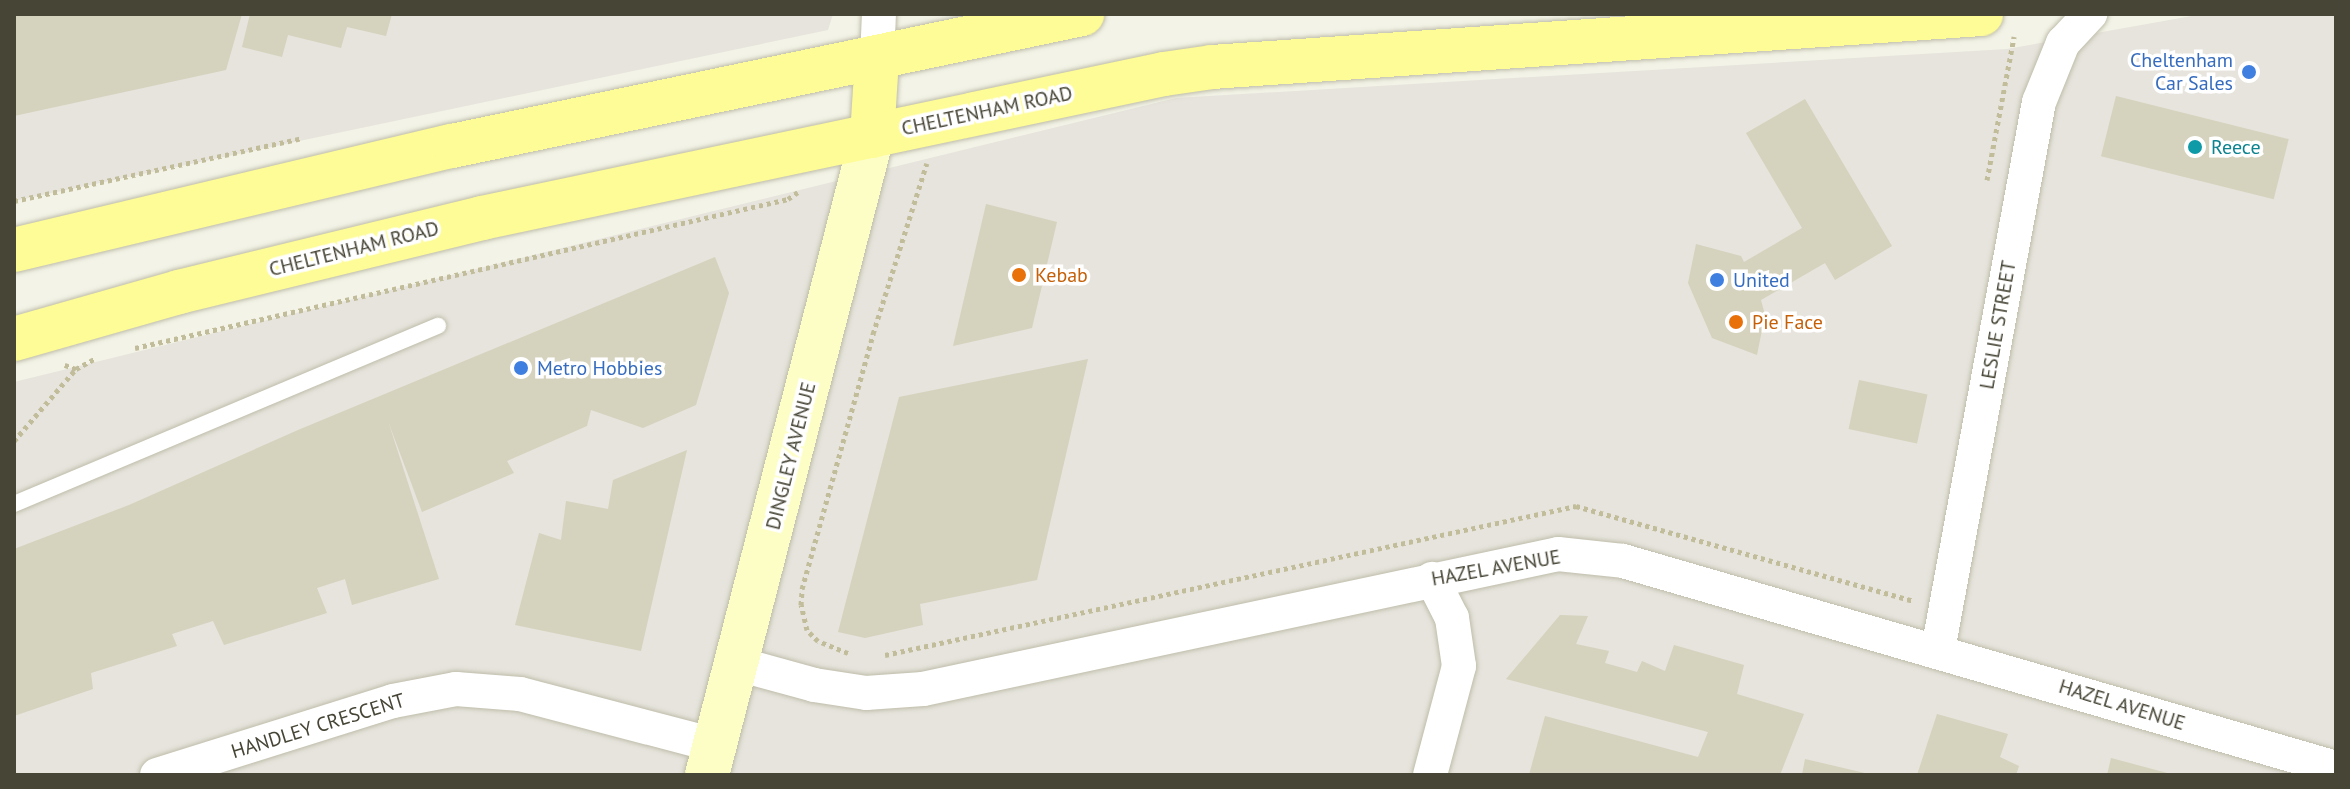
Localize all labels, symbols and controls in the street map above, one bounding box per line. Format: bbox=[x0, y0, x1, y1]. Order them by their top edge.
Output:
place label: Cheltenham Car Sales bbox=[2130, 48, 2233, 95]
marker: Cheltenham Car Sales bbox=[2240, 63, 2258, 81]
street label: CHELTENHAM ROAD bbox=[899, 81, 1075, 141]
place label: Reece bbox=[2211, 135, 2261, 159]
marker: Reece bbox=[2186, 138, 2204, 156]
street label: CHELTENHAM ROAD bbox=[267, 216, 441, 282]
street label: LESLIE STREET bbox=[1975, 259, 2021, 391]
place label: Kebab bbox=[1035, 263, 1088, 287]
marker: Kebab bbox=[1010, 266, 1028, 284]
place label: United bbox=[1733, 268, 1790, 292]
marker: United bbox=[1708, 271, 1726, 289]
place label: Pie Face bbox=[1752, 310, 1823, 334]
marker: Pie Face bbox=[1727, 313, 1745, 331]
place label: Metro Hobbies bbox=[537, 356, 662, 380]
marker: Metro Hobbies bbox=[512, 359, 530, 377]
street label: DINGLEY AVENUE bbox=[761, 379, 821, 533]
street label: HAZEL AVENUE bbox=[1429, 545, 1563, 591]
street label: HAZEL AVENUE bbox=[2055, 674, 2189, 736]
street label: HANDLEY CRESCENT bbox=[228, 688, 408, 764]

